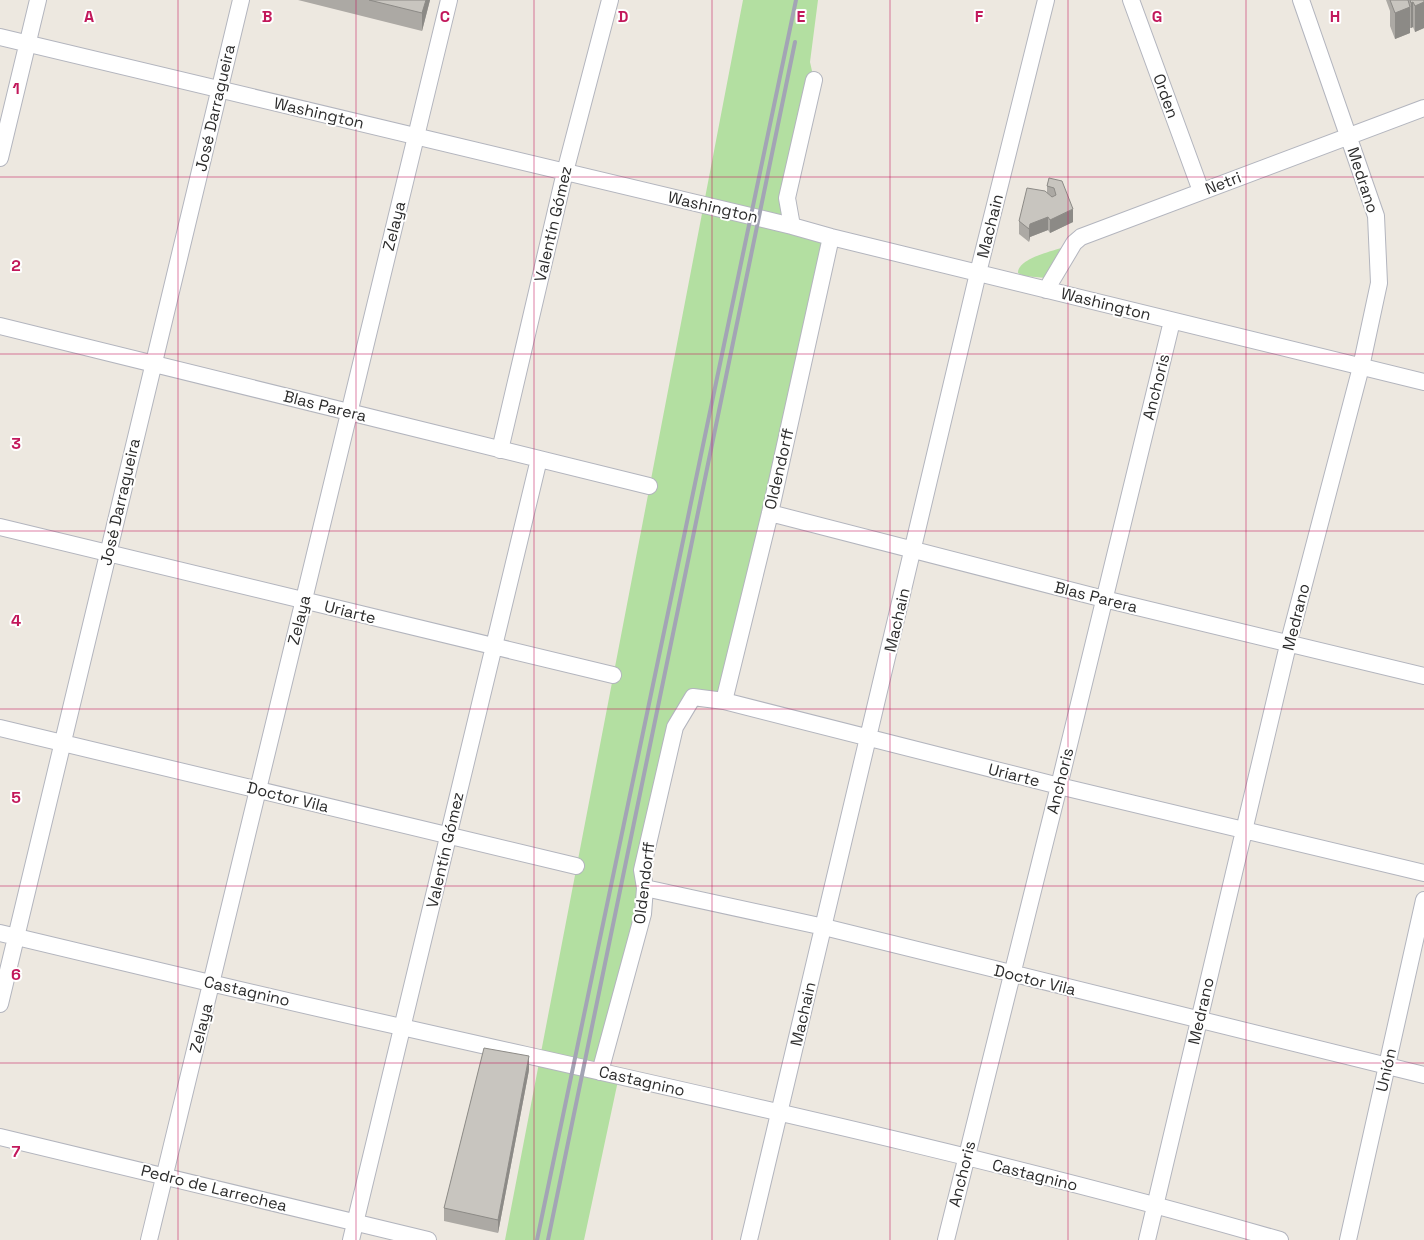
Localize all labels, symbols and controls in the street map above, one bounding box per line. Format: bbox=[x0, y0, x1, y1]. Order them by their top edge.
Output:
text: A bbox=[84, 6, 94, 27]
text: B bbox=[262, 6, 272, 27]
text: C bbox=[440, 6, 450, 27]
text: D bbox=[618, 6, 628, 27]
text: E bbox=[797, 6, 806, 27]
text: F bbox=[975, 6, 984, 27]
text: G bbox=[1152, 6, 1162, 27]
text: H bbox=[1330, 6, 1340, 27]
street label: José Darragueira bbox=[190, 42, 240, 174]
street label: Orden bbox=[1148, 71, 1184, 121]
text: 1 bbox=[12, 78, 20, 99]
street label: Washington bbox=[272, 92, 366, 134]
street label: Medrano bbox=[1342, 144, 1384, 216]
street label: Valentín Gómez bbox=[529, 164, 577, 284]
street label: Netri bbox=[1202, 167, 1244, 199]
street label: Washington bbox=[666, 186, 760, 228]
street label: Machain bbox=[972, 192, 1008, 260]
street label: Zelaya bbox=[378, 199, 410, 253]
text: 2 bbox=[11, 255, 21, 276]
street label: Washington bbox=[1059, 283, 1153, 325]
street label: Anchoris bbox=[1138, 352, 1174, 422]
street label: Blas Parera bbox=[281, 386, 369, 426]
street label: Oldendorff bbox=[759, 426, 799, 512]
text: 3 bbox=[11, 433, 21, 454]
street label: José Darragueira bbox=[95, 436, 145, 568]
street label: Blas Parera bbox=[1052, 577, 1140, 617]
street label: Medrano bbox=[1278, 581, 1314, 653]
street label: Machain bbox=[879, 586, 915, 654]
street label: Zelaya bbox=[283, 593, 315, 647]
street label: Uriarte bbox=[322, 595, 378, 629]
text: 4 bbox=[11, 610, 21, 631]
street label: Anchoris bbox=[1042, 746, 1078, 816]
street label: Uriarte bbox=[986, 758, 1042, 792]
street label: Doctor Vila bbox=[245, 777, 331, 817]
text: 5 bbox=[11, 787, 21, 808]
street label: Valentín Gómez bbox=[421, 790, 469, 910]
street label: Oldendorff bbox=[629, 841, 659, 925]
street label: Doctor Vila bbox=[992, 960, 1078, 1000]
text: 6 bbox=[11, 964, 21, 985]
street label: Castagnino bbox=[202, 971, 292, 1011]
street label: Medrano bbox=[1183, 975, 1219, 1047]
street label: Machain bbox=[785, 980, 821, 1048]
street label: Zelaya bbox=[185, 1001, 217, 1055]
street label: Unión bbox=[1371, 1046, 1401, 1094]
street label: Castagnino bbox=[597, 1061, 687, 1101]
street label: Anchoris bbox=[944, 1139, 980, 1209]
text: 7 bbox=[12, 1141, 21, 1162]
street label: Castagnino bbox=[990, 1154, 1080, 1196]
street label: Pedro de Larrechea bbox=[139, 1160, 289, 1216]

